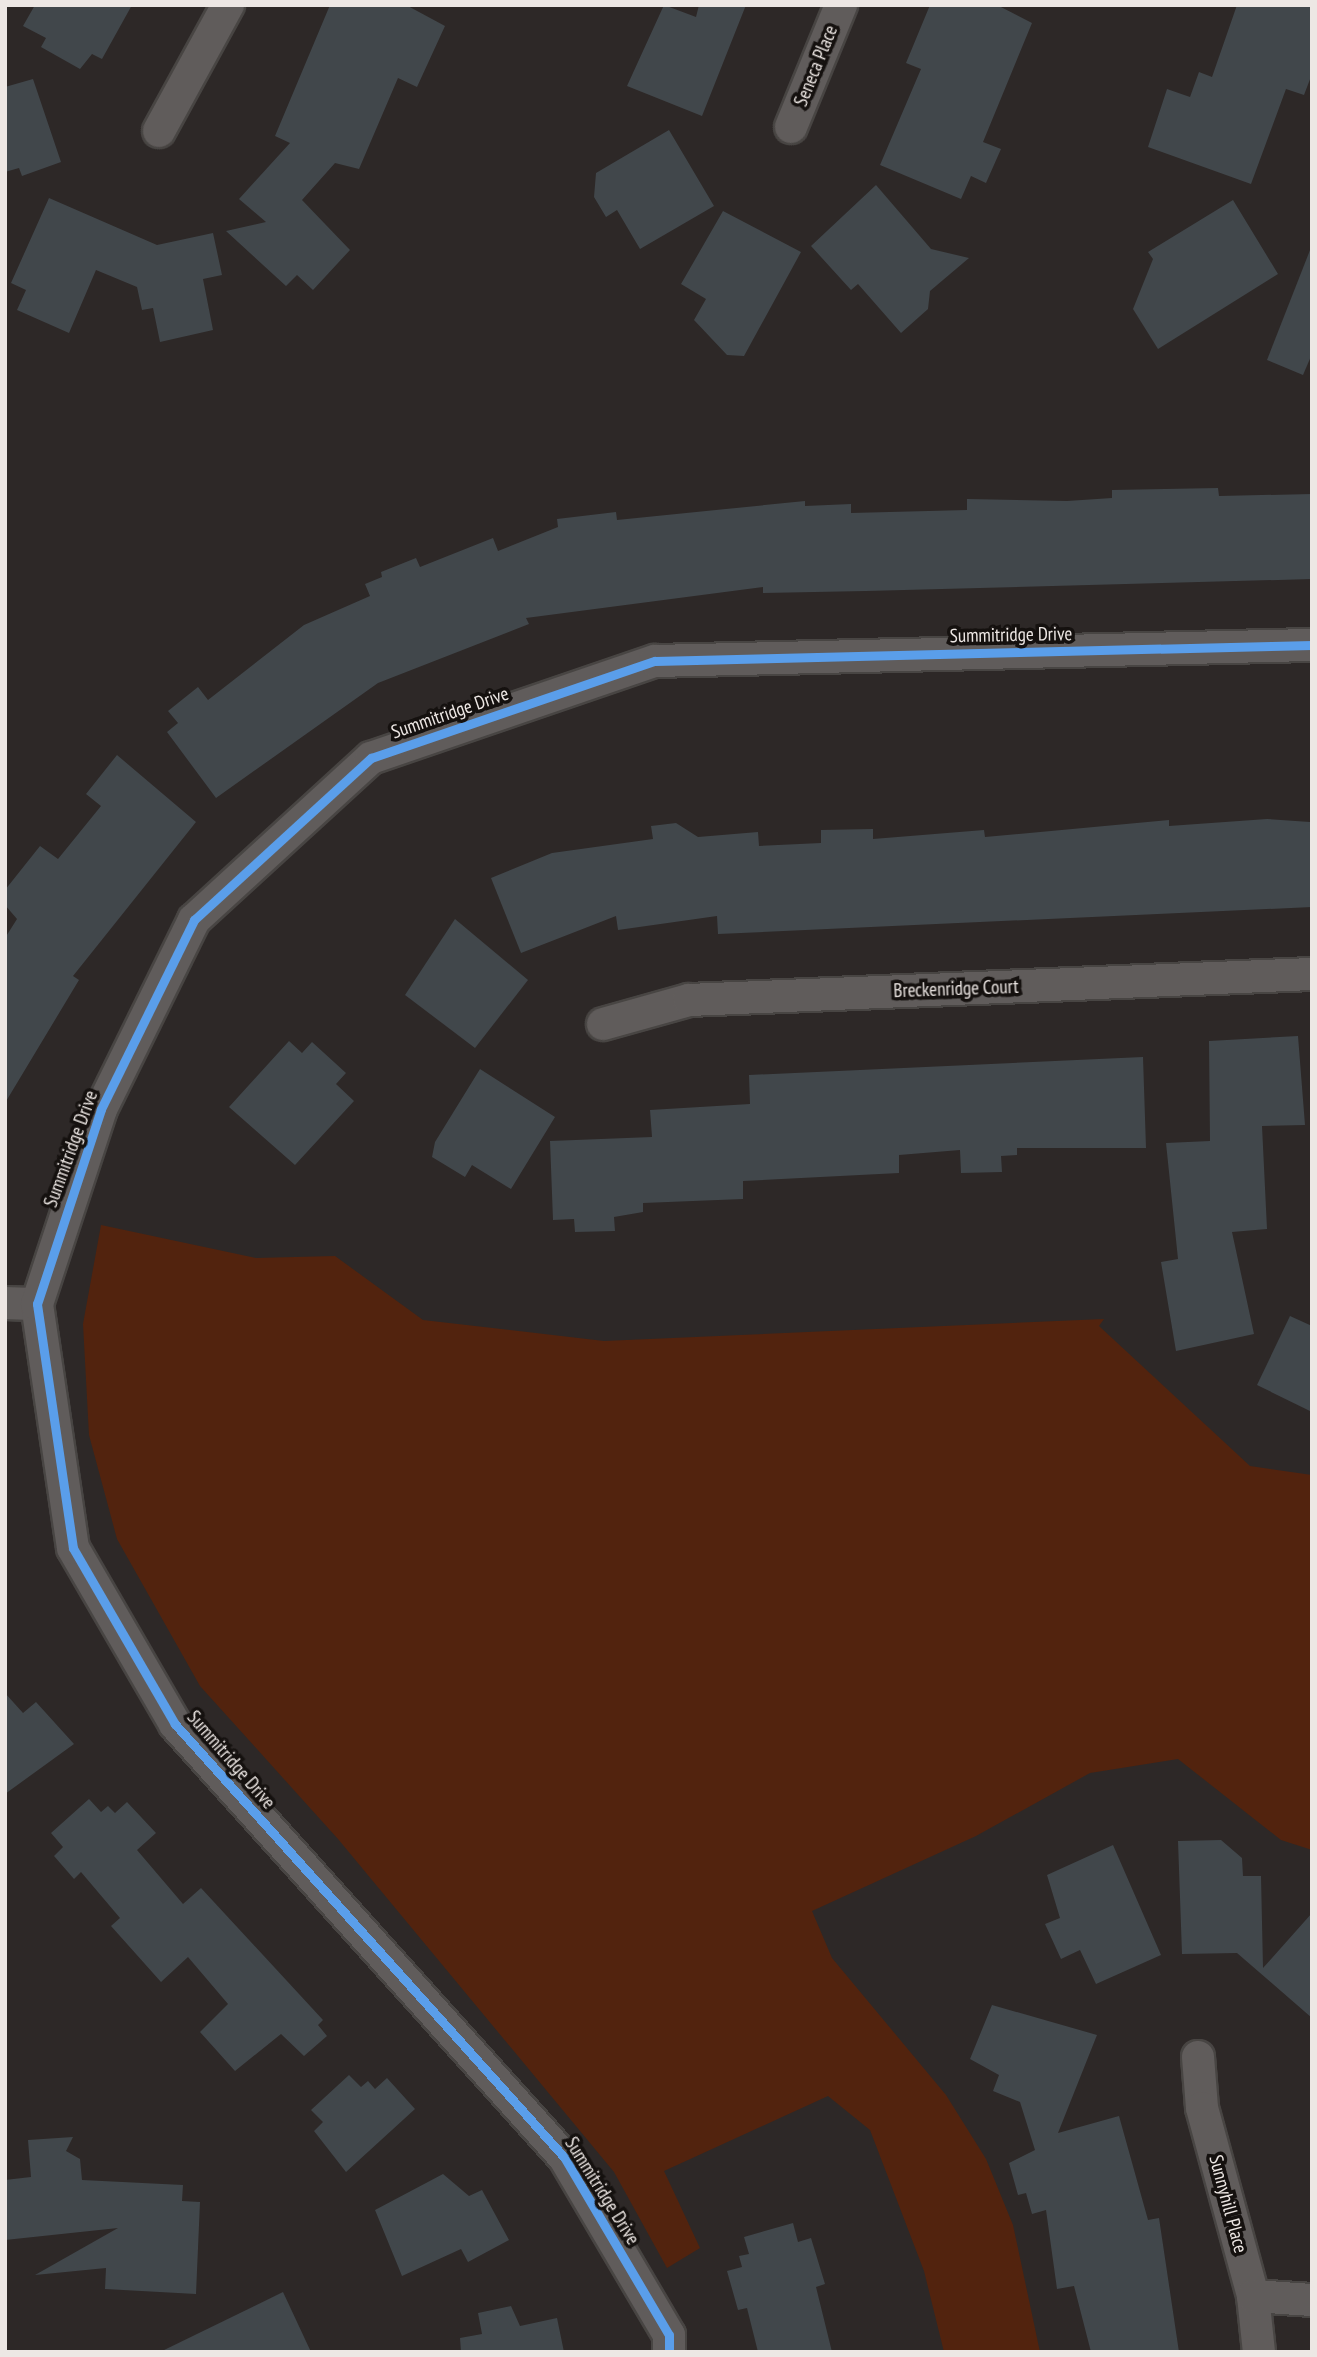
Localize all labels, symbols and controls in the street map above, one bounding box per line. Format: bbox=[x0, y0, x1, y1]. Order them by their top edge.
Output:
street label: Seneca Place bbox=[789, 22, 843, 110]
street label: Summitridge Drive bbox=[949, 623, 1073, 647]
street label: Summitridge Drive bbox=[388, 682, 512, 744]
street label: Breckenridge Court bbox=[893, 975, 1019, 1003]
street label: Summitridge Drive bbox=[39, 1087, 103, 1211]
street label: Summitridge Drive bbox=[182, 1706, 280, 1814]
street label: Summitridge Drive bbox=[560, 2133, 644, 2249]
street label: Sunnyhill Place bbox=[1204, 2153, 1252, 2255]

